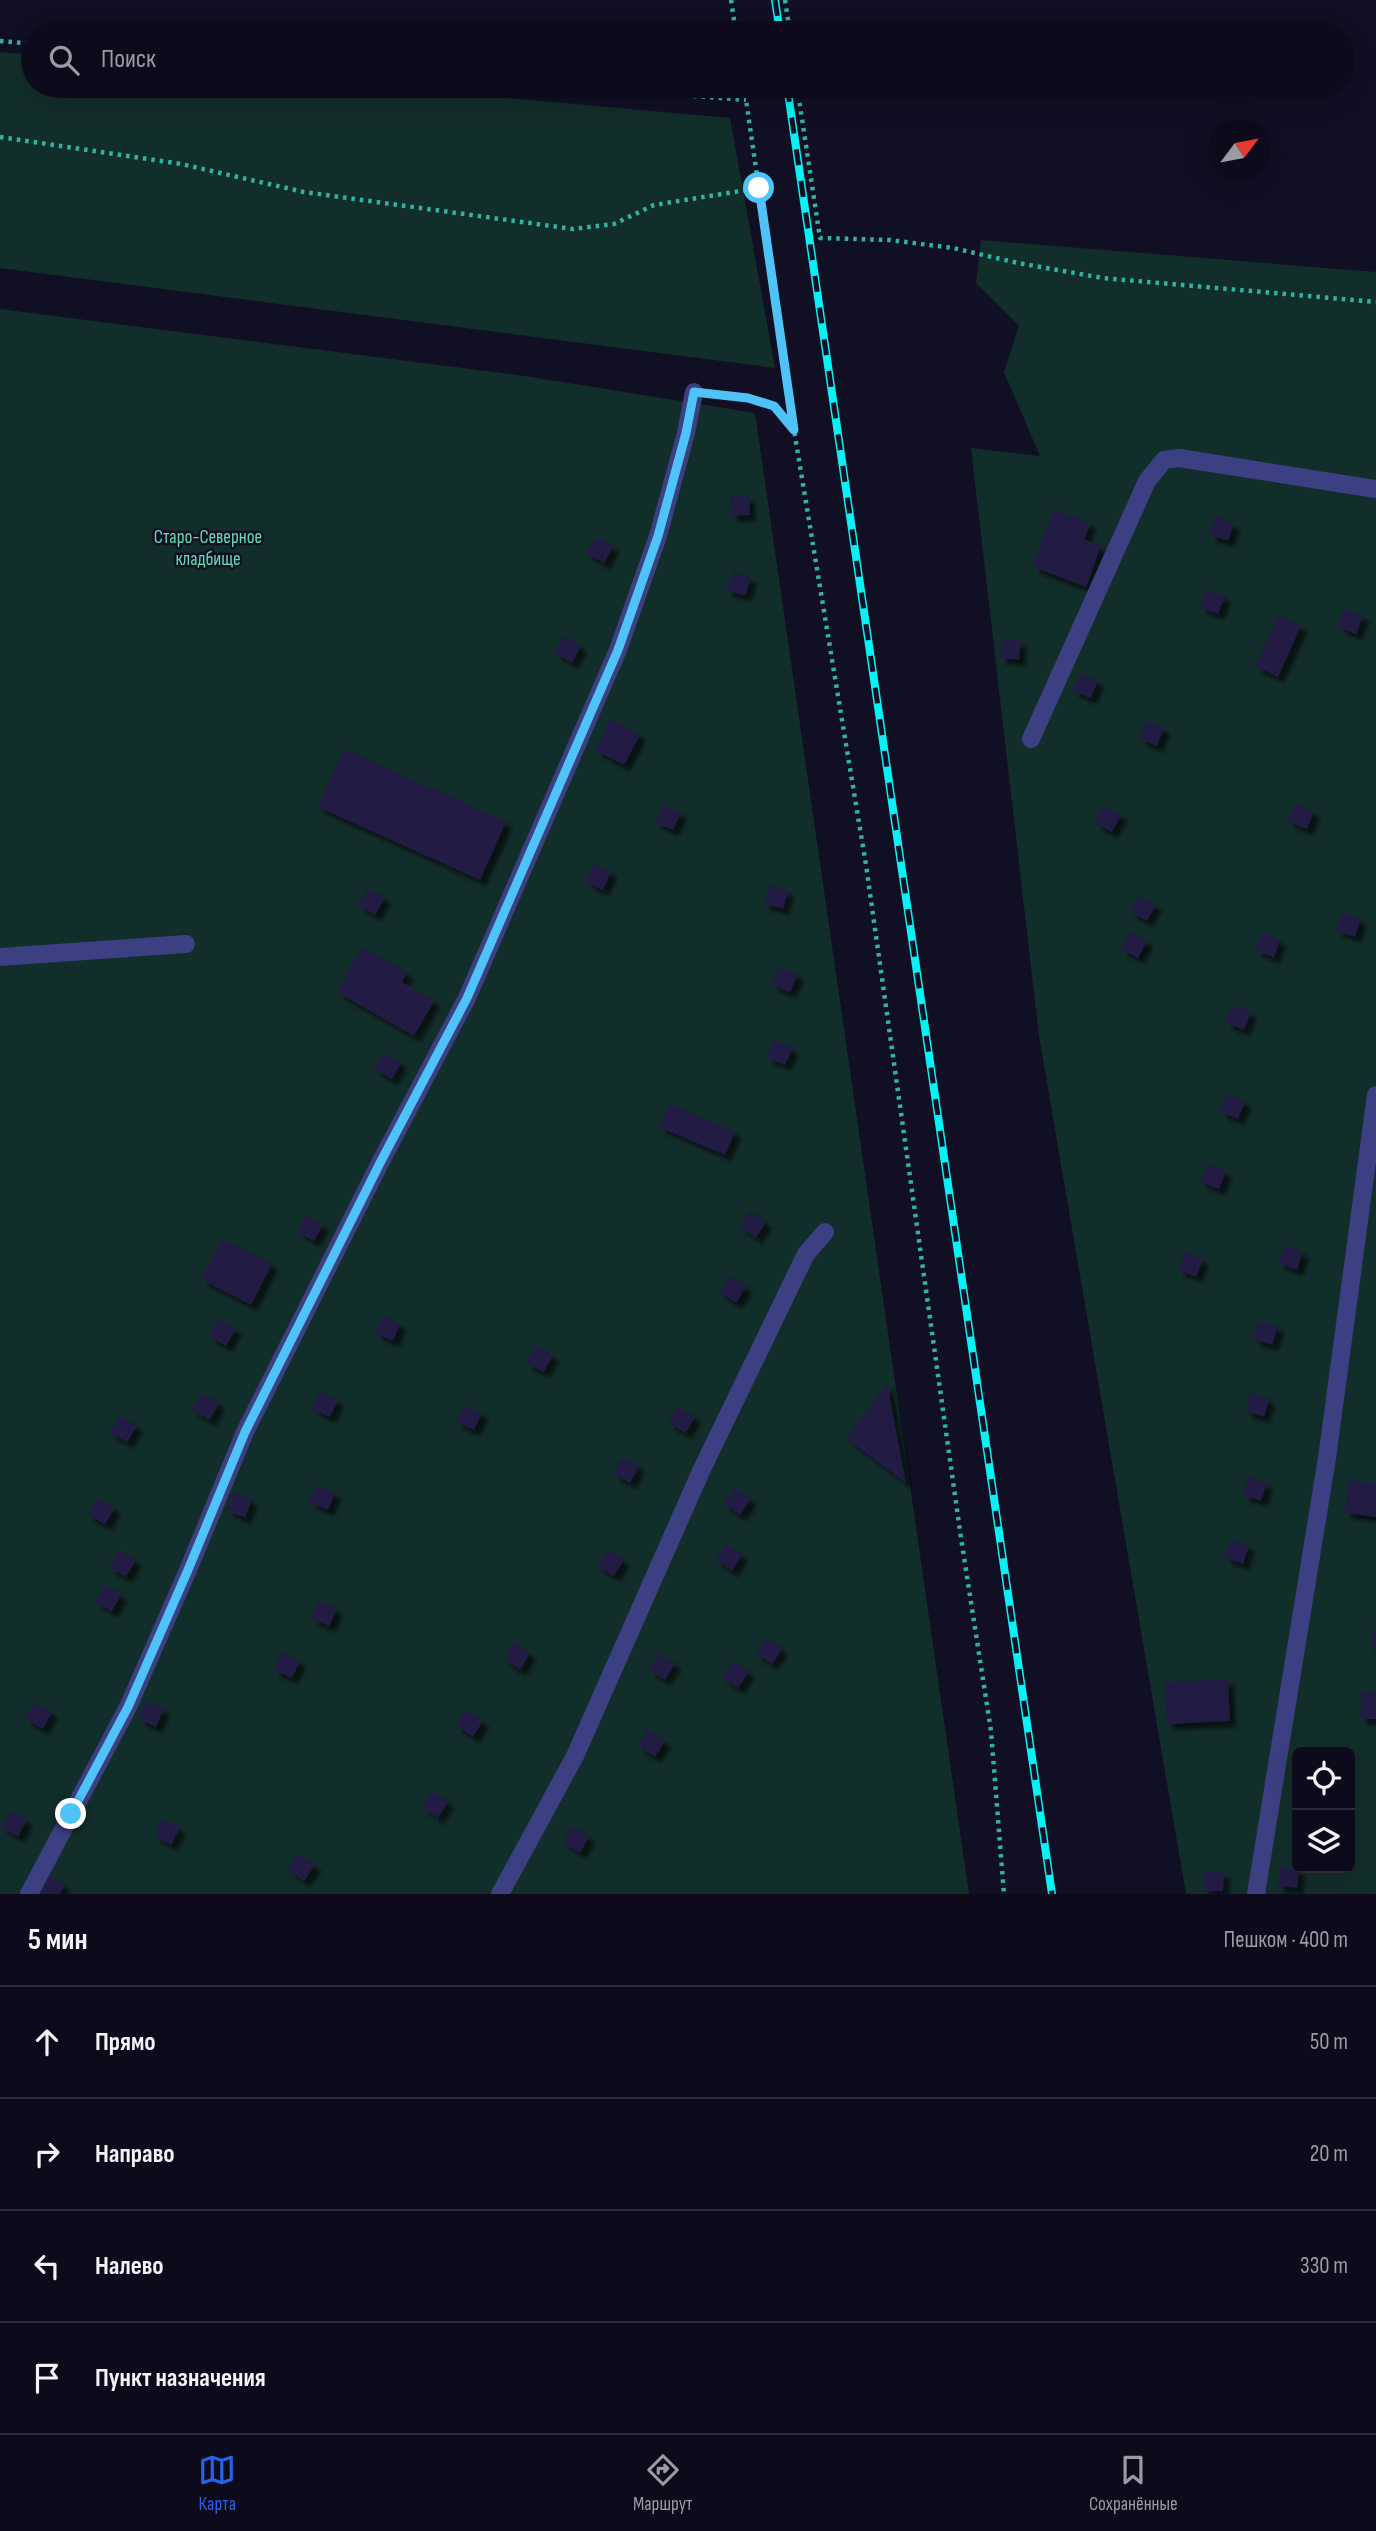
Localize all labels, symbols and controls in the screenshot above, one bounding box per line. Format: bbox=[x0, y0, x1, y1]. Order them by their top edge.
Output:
search box bbox=[21, 21, 1355, 98]
icon: search bbox=[45, 41, 83, 79]
text: Поиск bbox=[101, 44, 156, 75]
north arrow bbox=[1208, 119, 1271, 182]
route start bbox=[743, 172, 774, 203]
park label: Старо-Северное кладбище bbox=[154, 526, 262, 571]
map controls bbox=[1292, 1747, 1355, 1873]
button: locate bbox=[1292, 1747, 1355, 1810]
route end bbox=[55, 1798, 86, 1829]
button: layers bbox=[1292, 1810, 1355, 1873]
text: 5 мин bbox=[28, 1922, 88, 1958]
text: Пешком · 400 m bbox=[1223, 1926, 1348, 1954]
icon: ahead bbox=[28, 2023, 66, 2061]
text: Прямо bbox=[95, 2027, 156, 2058]
text: 50 m bbox=[1310, 2028, 1348, 2056]
icon: right bbox=[28, 2135, 66, 2173]
text: Направо bbox=[95, 2139, 174, 2170]
text: 20 m bbox=[1310, 2140, 1348, 2168]
icon: left bbox=[28, 2247, 66, 2285]
text: Налево bbox=[95, 2251, 164, 2282]
text: 330 m bbox=[1300, 2252, 1348, 2280]
icon: arrive bbox=[28, 2359, 66, 2397]
text: Пункт назначения bbox=[95, 2363, 266, 2394]
tab: Карта bbox=[198, 2451, 236, 2516]
tab: Маршрут bbox=[633, 2451, 692, 2516]
tab: Сохранённые bbox=[1089, 2451, 1178, 2516]

